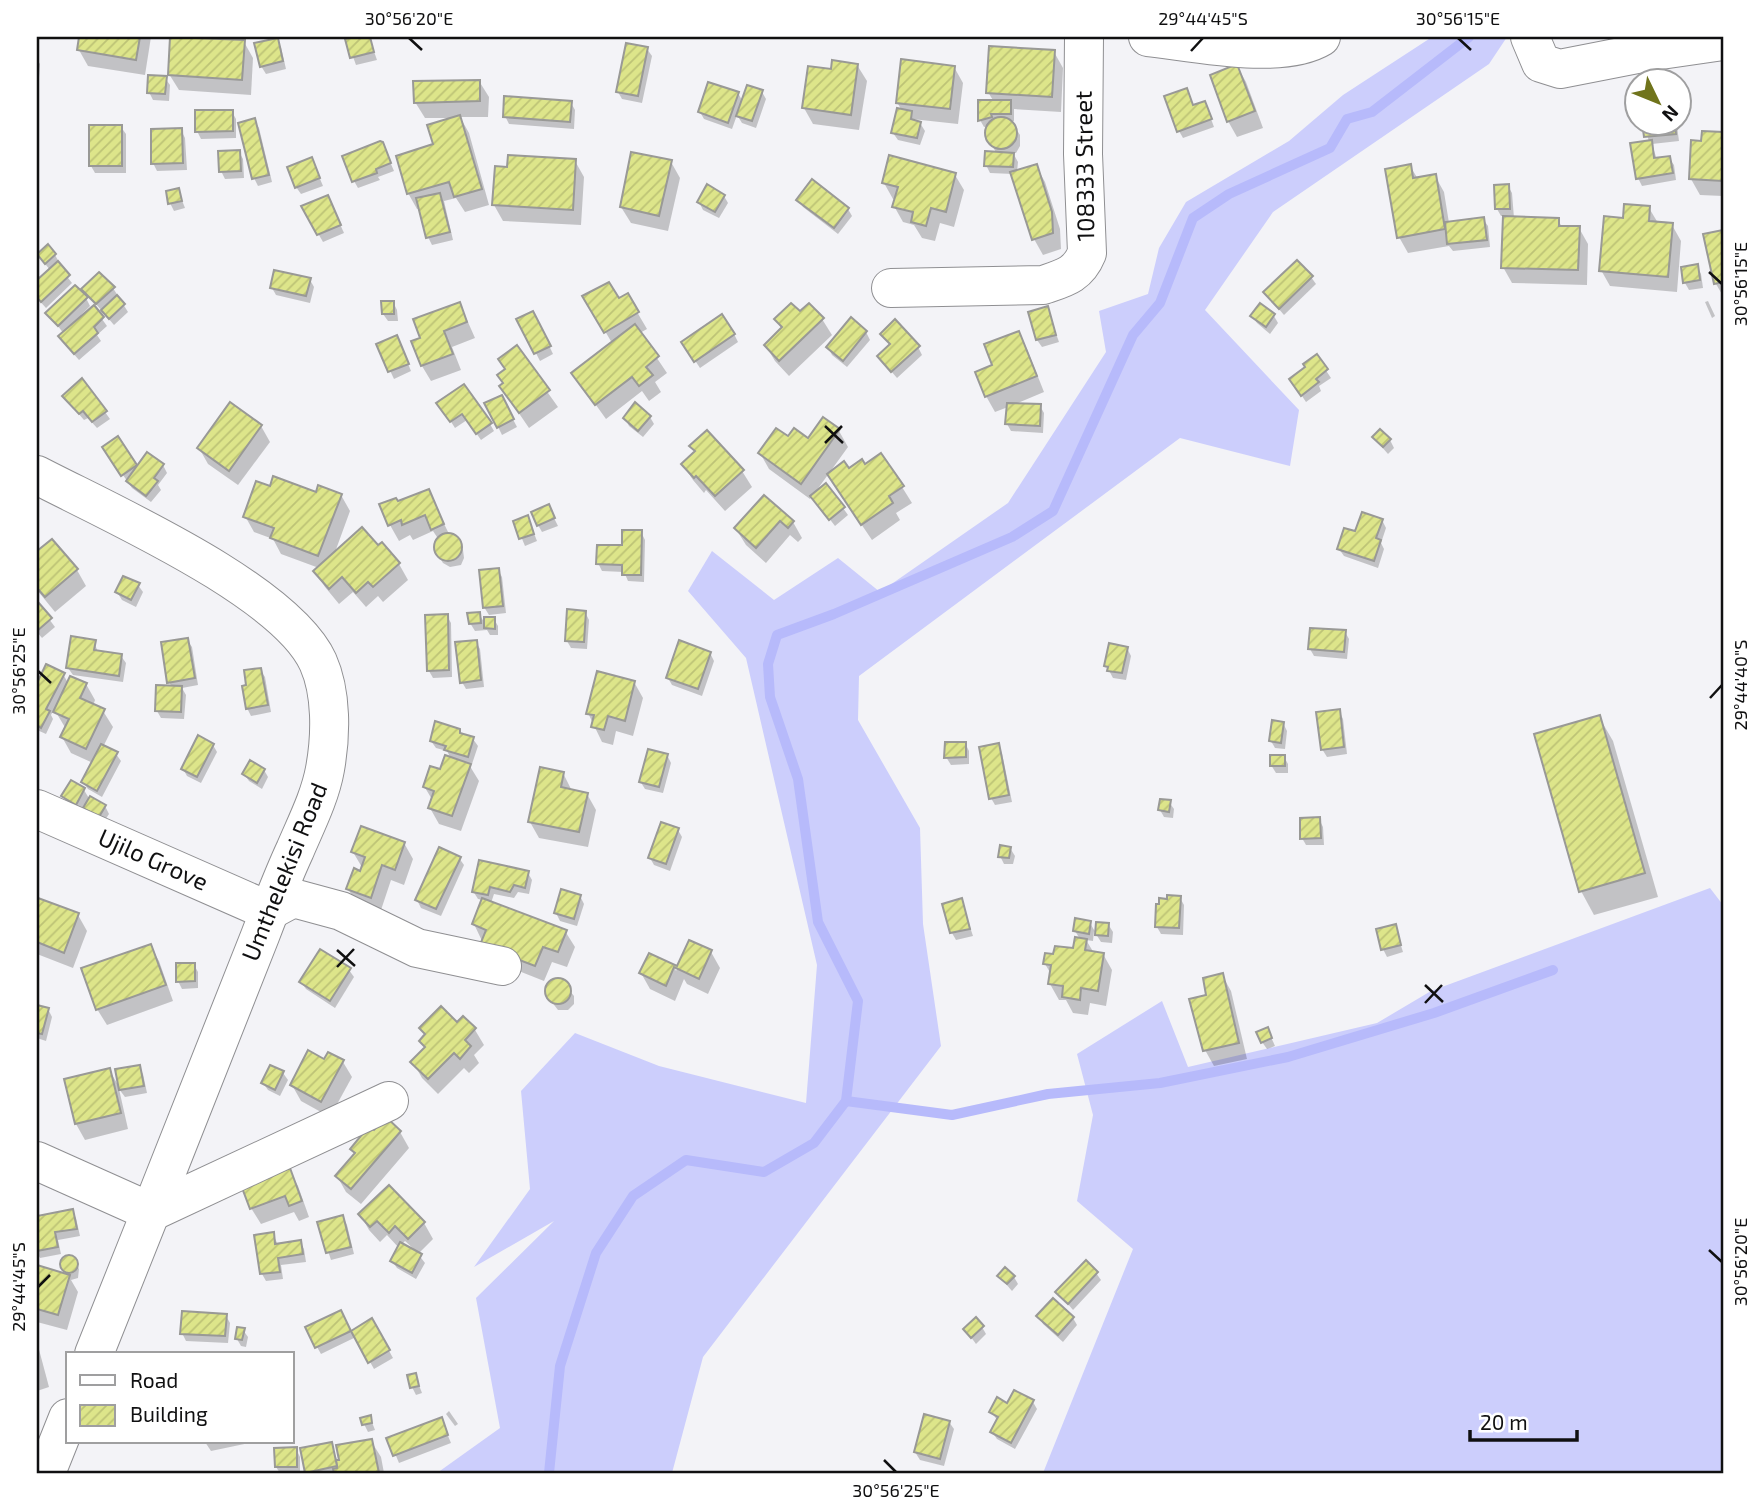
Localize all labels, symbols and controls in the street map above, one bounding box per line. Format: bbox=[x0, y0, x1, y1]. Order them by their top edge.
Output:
text: 30°56'20"E bbox=[365, 7, 453, 29]
text: 29°44'45"S bbox=[1158, 7, 1248, 29]
text: 30°56'15"E bbox=[1416, 7, 1500, 29]
north arrow bbox=[1624, 66, 1694, 136]
street label: 108333 Street bbox=[1068, 90, 1099, 242]
text: N bbox=[1658, 101, 1684, 127]
text: 30°56'15"E bbox=[1729, 242, 1751, 326]
text: 30°56'25"E bbox=[7, 627, 29, 715]
text: 29°44'40"S bbox=[1729, 640, 1751, 730]
street label: Umthelekisi Road bbox=[235, 778, 333, 965]
street label: Ujilo Grove bbox=[94, 822, 213, 896]
text: 30°56'20"E bbox=[1729, 1218, 1751, 1306]
text: 29°44'45"S bbox=[7, 1242, 29, 1332]
legend bbox=[66, 1352, 294, 1444]
text: Road bbox=[130, 1367, 178, 1392]
scale bar bbox=[1470, 1398, 1576, 1442]
text: Building bbox=[130, 1401, 208, 1426]
text: 20 m bbox=[1480, 1409, 1528, 1434]
text: 30°56'25"E bbox=[852, 1479, 940, 1501]

